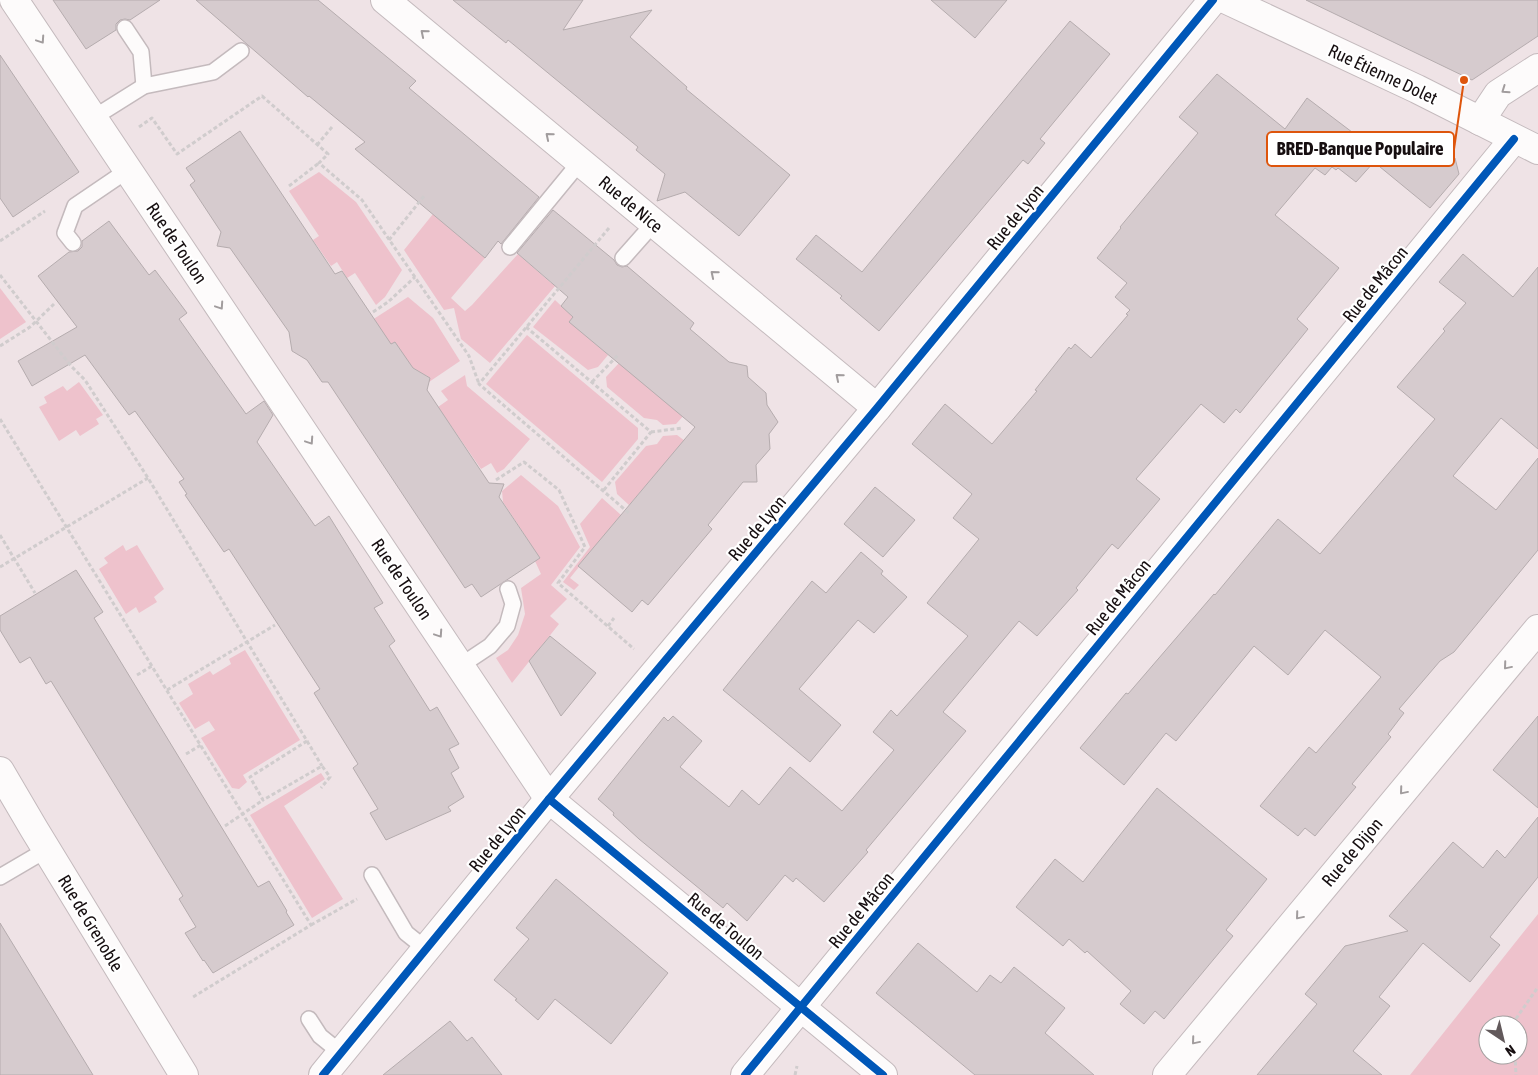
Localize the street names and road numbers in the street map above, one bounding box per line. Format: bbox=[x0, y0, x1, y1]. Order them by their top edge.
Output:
street label: Rue Étienne Dolet bbox=[1325, 40, 1441, 108]
street label: Rue de Nice bbox=[595, 171, 667, 237]
street label: Rue de Lyon bbox=[982, 180, 1048, 254]
street label: Rue de Toulon bbox=[142, 198, 212, 288]
street label: Rue de Mâcon bbox=[1338, 242, 1412, 326]
street label: Rue de Lyon bbox=[724, 491, 790, 565]
street label: Rue de Toulon bbox=[367, 534, 437, 624]
street label: Rue de Mâcon bbox=[1081, 555, 1155, 639]
street label: Rue de Lyon bbox=[464, 802, 530, 876]
street label: Rue de Dijon bbox=[1317, 813, 1387, 891]
street label: Rue de Mâcon bbox=[824, 868, 898, 952]
street label: Rue de Grenoble bbox=[54, 871, 128, 975]
street label: Rue de Toulon bbox=[684, 888, 768, 964]

